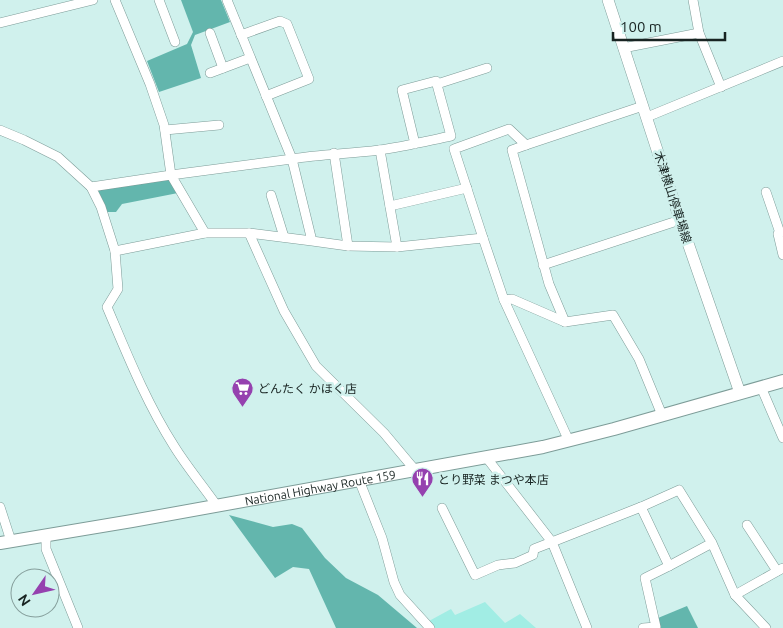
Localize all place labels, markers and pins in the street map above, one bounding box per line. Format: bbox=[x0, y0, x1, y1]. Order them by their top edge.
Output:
supermarket icon: どんたく かほく店 bbox=[230, 376, 254, 407]
place label: どんたく かほく店 bbox=[258, 382, 357, 395]
restaurant icon: とり野菜 まつや本店 bbox=[410, 467, 434, 498]
place label: とり野菜 まつや本店 bbox=[438, 473, 549, 486]

